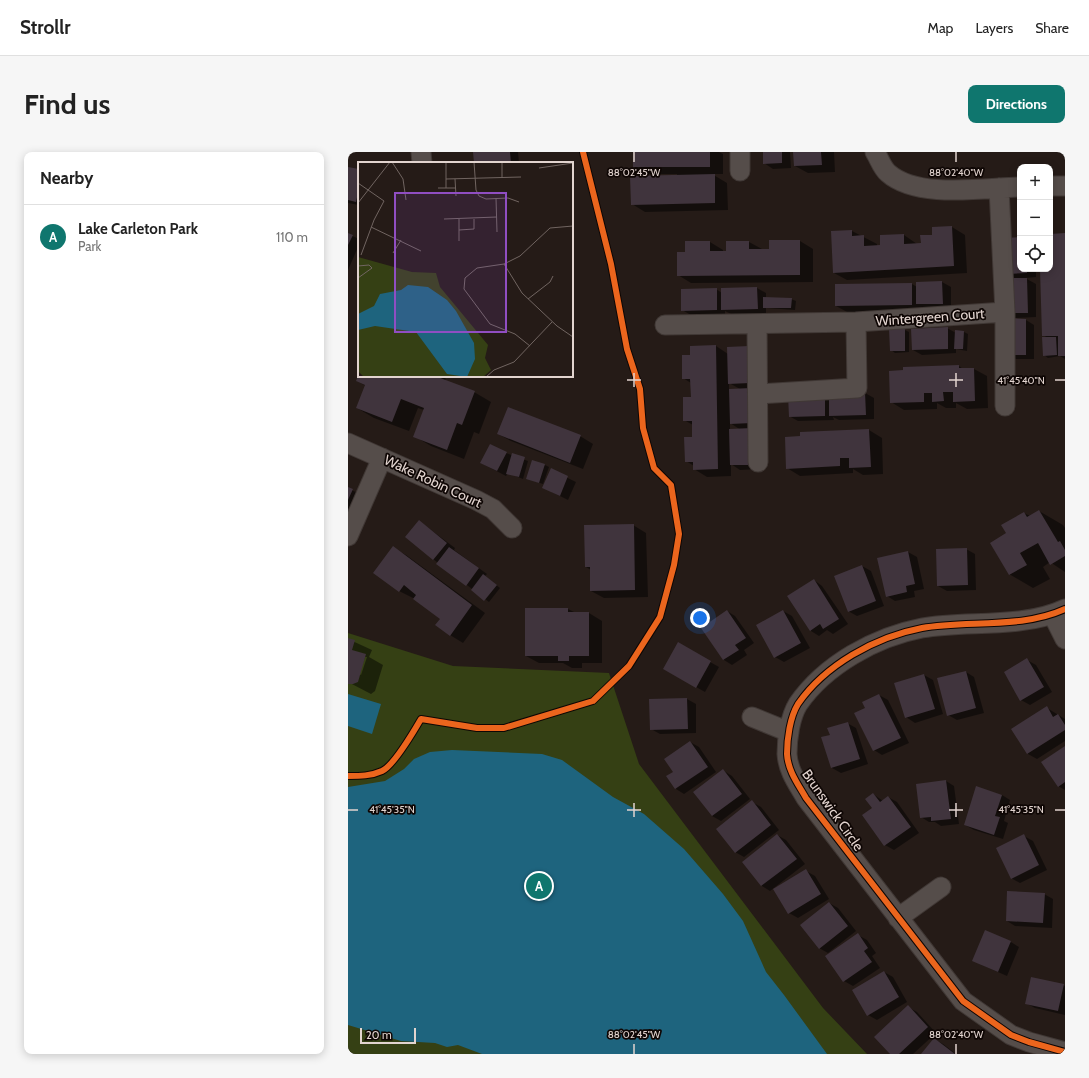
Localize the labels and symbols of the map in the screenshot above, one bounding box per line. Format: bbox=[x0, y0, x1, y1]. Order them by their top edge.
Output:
inset map bbox=[358, 162, 573, 377]
text: 88°02'45"W bbox=[608, 166, 661, 179]
text: 88°02'40"W bbox=[929, 166, 984, 179]
street label: Wintergreen Court bbox=[875, 304, 985, 330]
text: 41°45'40"N bbox=[997, 374, 1045, 387]
street label: Wake Robin Court bbox=[381, 450, 485, 512]
your location bbox=[690, 608, 710, 628]
street label: Brunswick Circle bbox=[798, 766, 868, 854]
text: 41°45'35"N bbox=[369, 803, 415, 816]
text: 41°45'35"N bbox=[998, 803, 1044, 816]
pin: A bbox=[526, 871, 552, 901]
scale bar bbox=[360, 1026, 416, 1045]
text: 88°02'45"W bbox=[608, 1028, 661, 1041]
text: 88°02'40"W bbox=[929, 1028, 984, 1041]

